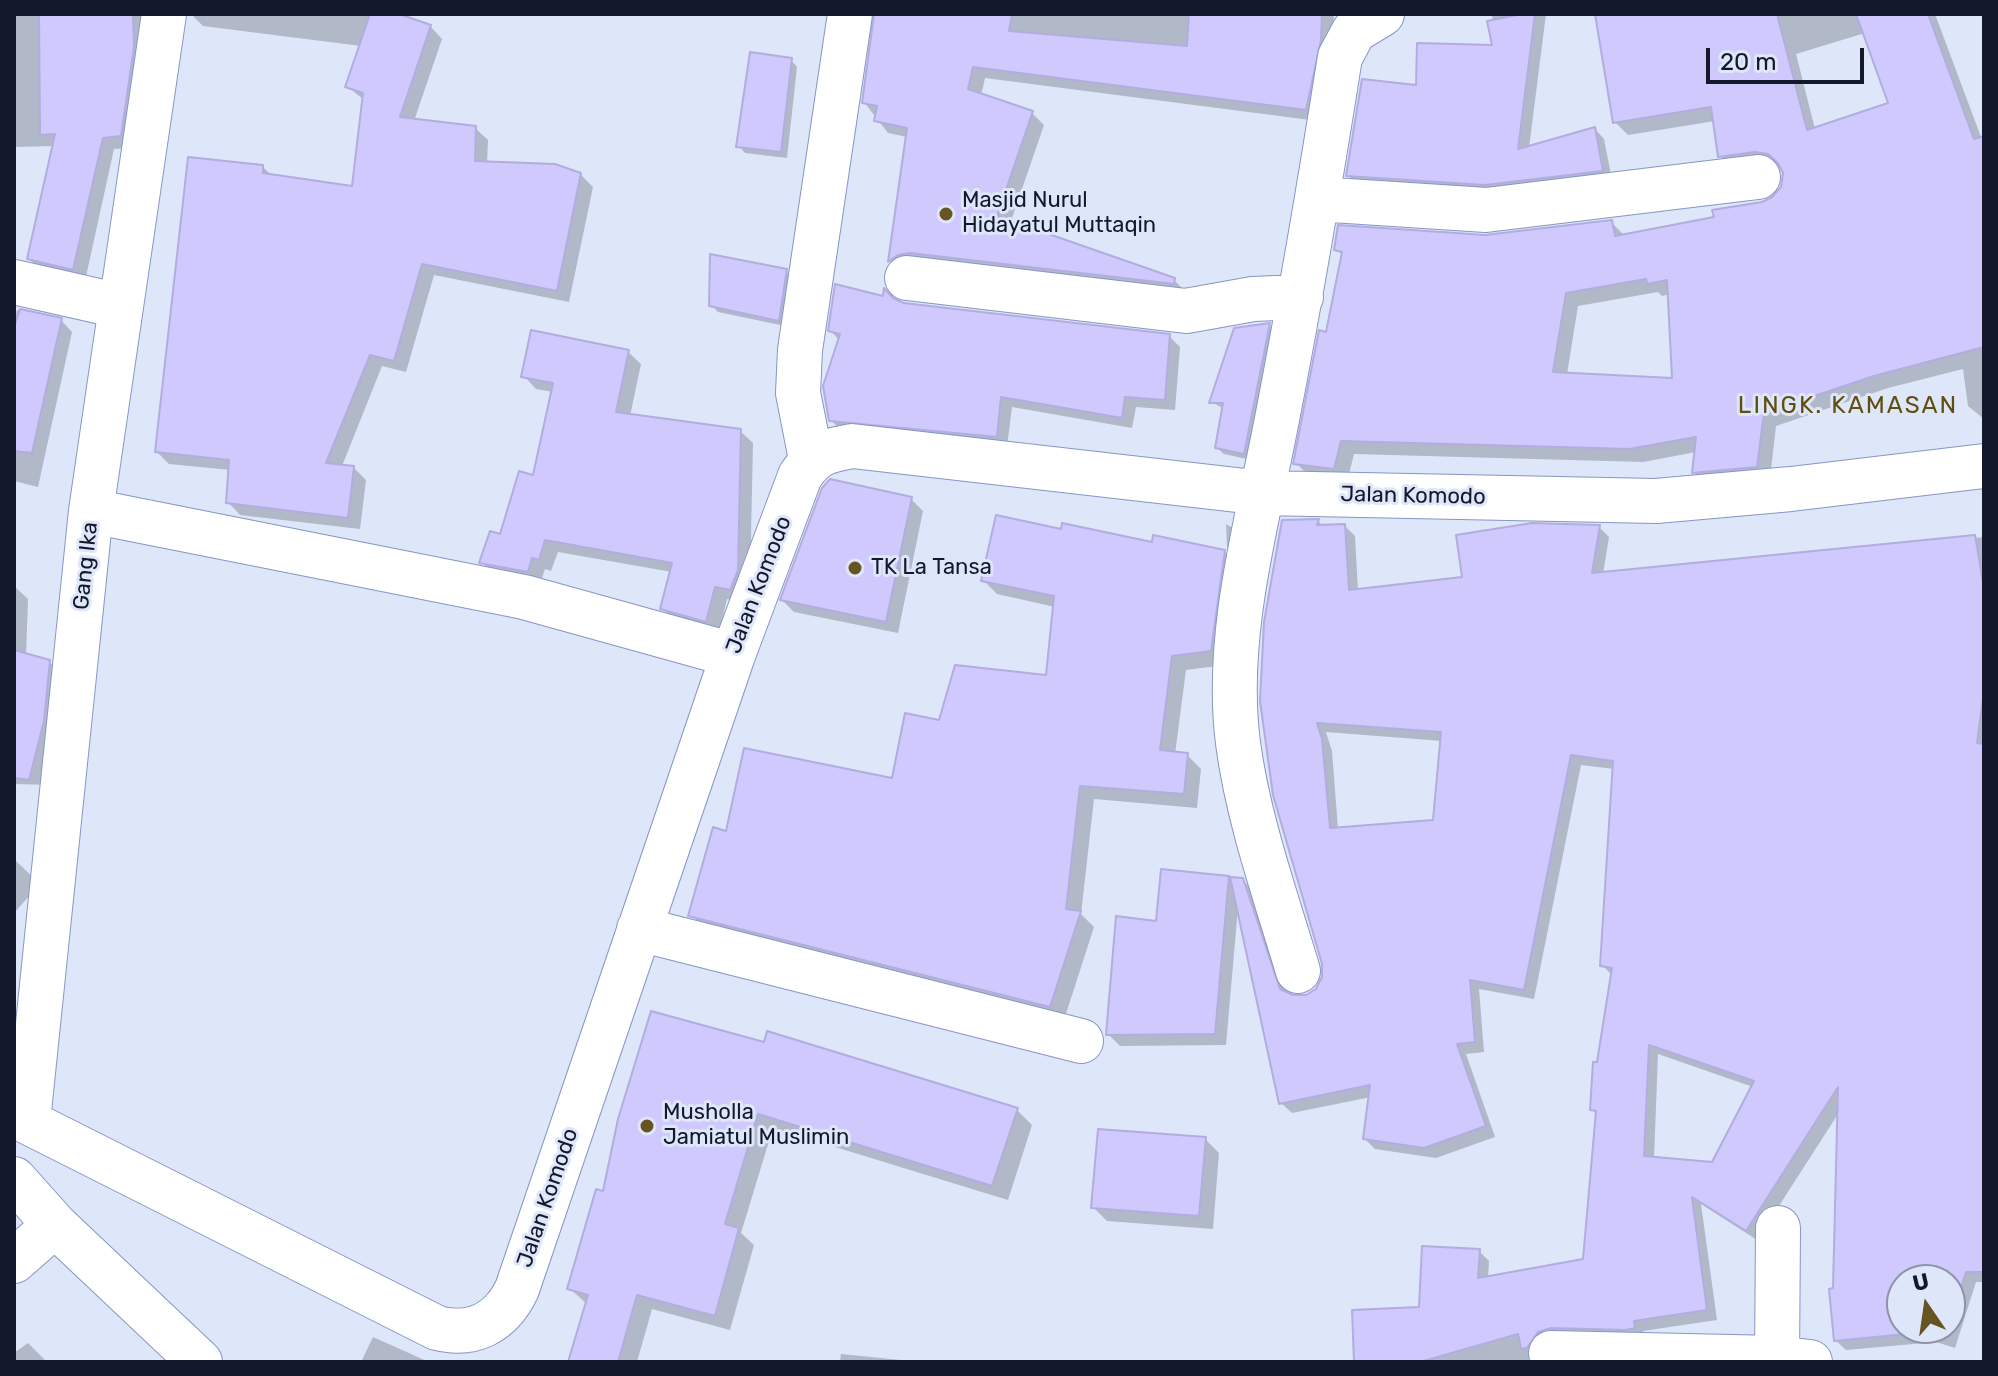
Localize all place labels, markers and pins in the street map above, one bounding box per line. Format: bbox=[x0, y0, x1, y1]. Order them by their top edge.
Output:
place label: Masjid Nurul Hidayatul Muttaqin bbox=[962, 188, 1156, 240]
marker: Masjid Nurul Hidayatul Muttaqin bbox=[937, 205, 955, 223]
place label: TK La Tansa bbox=[871, 555, 992, 581]
marker: TK La Tansa bbox=[846, 559, 864, 577]
place label: Musholla Jamiatul Muslimin bbox=[663, 1100, 849, 1152]
marker: Musholla Jamiatul Muslimin bbox=[638, 1117, 656, 1135]

